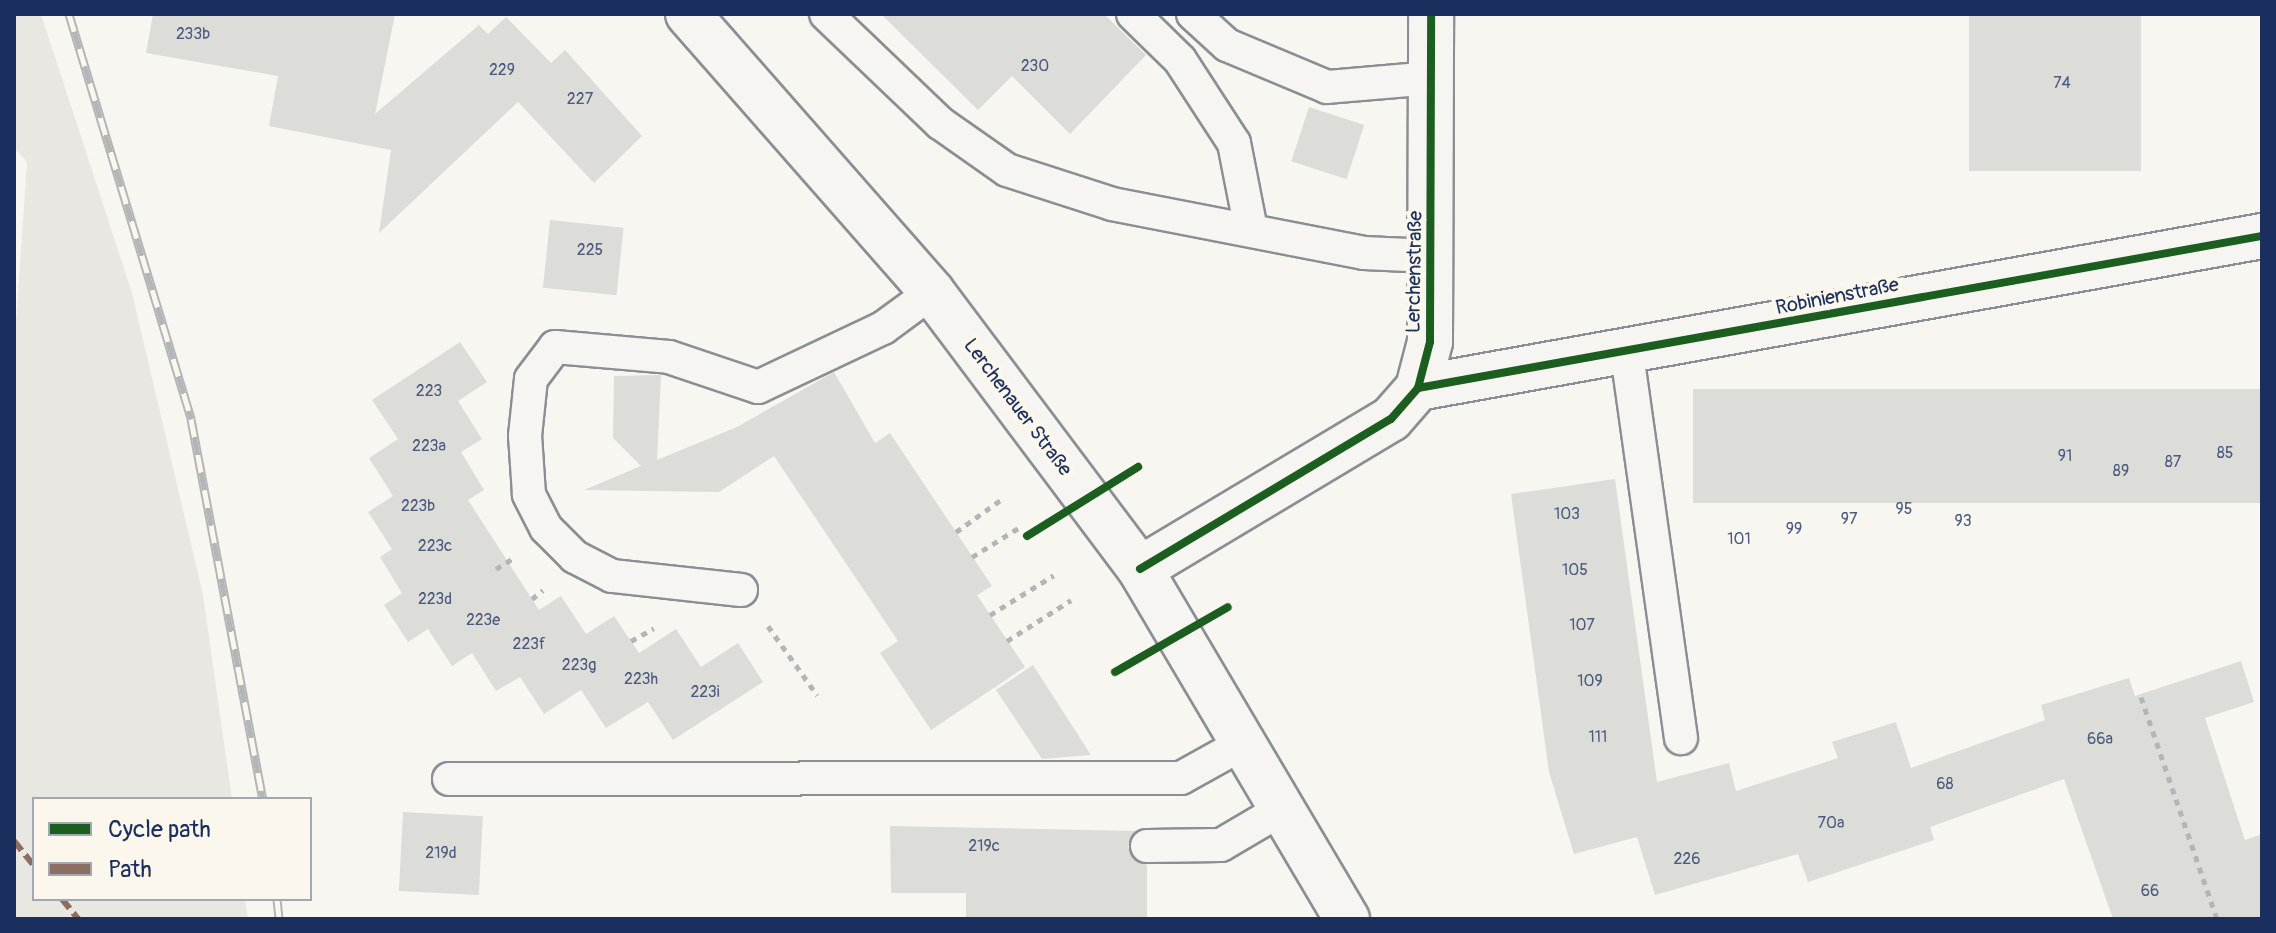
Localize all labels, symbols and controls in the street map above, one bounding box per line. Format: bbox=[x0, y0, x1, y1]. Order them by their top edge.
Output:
house number: 233b bbox=[176, 24, 210, 44]
house number: 230 bbox=[1021, 56, 1049, 76]
house number: 229 bbox=[489, 60, 515, 80]
house number: 74 bbox=[2053, 73, 2071, 93]
house number: 227 bbox=[567, 89, 593, 109]
street label: Lerchenstraße bbox=[1401, 211, 1427, 333]
house number: 225 bbox=[577, 240, 603, 260]
street label: Robinienstraße bbox=[1773, 272, 1901, 320]
street label: Lerchenauer Straße bbox=[959, 334, 1077, 480]
house number: 223 bbox=[416, 381, 442, 401]
house number: 223a bbox=[412, 436, 446, 456]
house number: 85 bbox=[2217, 443, 2233, 463]
house number: 91 bbox=[2058, 446, 2072, 466]
house number: 87 bbox=[2165, 452, 2181, 472]
house number: 89 bbox=[2113, 461, 2129, 481]
house number: 223b bbox=[401, 496, 435, 516]
house number: 95 bbox=[1896, 499, 1912, 519]
house number: 103 bbox=[1554, 504, 1580, 524]
house number: 97 bbox=[1841, 509, 1857, 529]
house number: 93 bbox=[1954, 511, 1972, 531]
house number: 99 bbox=[1786, 519, 1802, 539]
house number: 101 bbox=[1727, 529, 1751, 549]
house number: 223c bbox=[418, 536, 452, 556]
house number: 105 bbox=[1562, 560, 1588, 580]
house number: 223d bbox=[418, 589, 452, 609]
house number: 223e bbox=[466, 610, 500, 630]
house number: 107 bbox=[1569, 615, 1595, 635]
house number: 223f bbox=[513, 634, 545, 654]
house number: 223g bbox=[562, 655, 596, 675]
house number: 223h bbox=[624, 669, 658, 689]
house number: 109 bbox=[1577, 671, 1603, 691]
house number: 223i bbox=[690, 682, 720, 702]
house number: 111 bbox=[1589, 727, 1607, 747]
house number: 66a bbox=[2087, 729, 2113, 749]
house number: 68 bbox=[1936, 774, 1954, 794]
legend bbox=[32, 797, 312, 901]
house number: 70a bbox=[1818, 813, 1844, 833]
text: Cycle path bbox=[108, 815, 211, 844]
house number: 219c bbox=[968, 836, 1000, 856]
house number: 219d bbox=[425, 843, 457, 863]
house number: 226 bbox=[1673, 849, 1701, 869]
text: Path bbox=[108, 855, 152, 884]
house number: 66 bbox=[2141, 881, 2159, 901]

